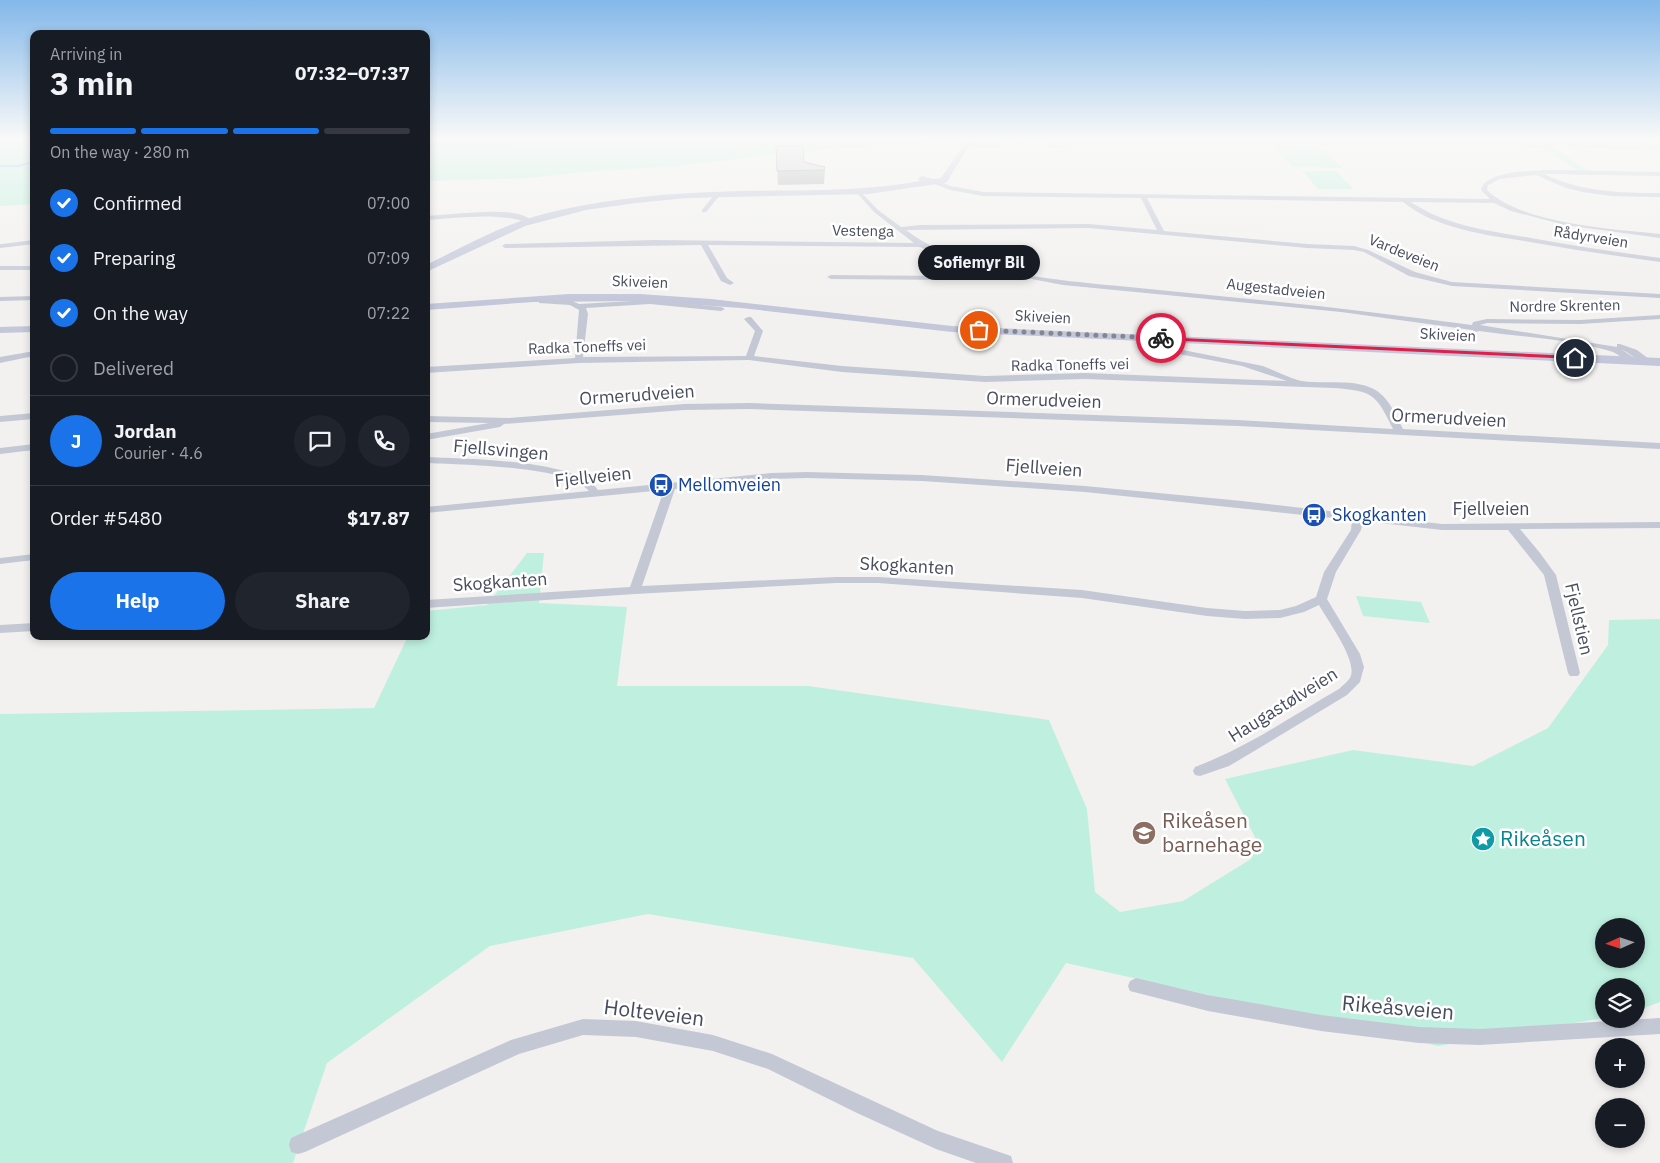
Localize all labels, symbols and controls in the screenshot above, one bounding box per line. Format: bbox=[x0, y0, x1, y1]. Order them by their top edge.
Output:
text: Arriving in bbox=[50, 44, 122, 64]
text: 07:32–07:37 bbox=[295, 61, 410, 85]
text: 3 min bbox=[50, 62, 134, 104]
text: On the way · 280 m bbox=[50, 142, 189, 162]
icon: check bbox=[50, 189, 78, 217]
text: Confirmed bbox=[93, 191, 182, 215]
text: 07:00 bbox=[367, 193, 410, 213]
street label: Vestenga bbox=[832, 220, 894, 241]
street label: Rådyrveien bbox=[1552, 221, 1630, 252]
street label: Vardeveien bbox=[1366, 230, 1442, 275]
icon: check bbox=[50, 244, 78, 272]
callout: Sofiemyr Bil bbox=[918, 245, 1040, 280]
text: Preparing bbox=[93, 246, 175, 270]
text: 07:09 bbox=[367, 248, 410, 268]
text: Sofiemyr Bil bbox=[933, 252, 1025, 272]
street label: Skiveien bbox=[612, 271, 669, 292]
street label: Augestadveien bbox=[1226, 274, 1326, 303]
street label: Nordre Skrenten bbox=[1509, 295, 1621, 316]
icon: check bbox=[50, 299, 78, 327]
text: On the way bbox=[93, 301, 188, 325]
text: 07:22 bbox=[367, 303, 410, 323]
street label: Skiveien bbox=[1014, 306, 1072, 327]
pin bbox=[958, 309, 1000, 351]
courier bbox=[1136, 313, 1186, 363]
icon: bag bbox=[965, 316, 993, 344]
icon: bike bbox=[1147, 324, 1175, 352]
street label: Skiveien bbox=[1419, 324, 1477, 345]
street label: Radka Toneffs vei bbox=[528, 335, 646, 358]
pin bbox=[1554, 337, 1596, 379]
icon: home bbox=[1561, 344, 1589, 372]
street label: Radka Toneffs vei bbox=[1011, 354, 1129, 375]
text: Delivered bbox=[93, 356, 174, 380]
street label: Ormerudveien bbox=[579, 379, 695, 410]
street label: Ormerudveien bbox=[986, 386, 1102, 413]
street label: Ormerudveien bbox=[1391, 403, 1507, 432]
button: chat bbox=[294, 415, 346, 467]
button: phone bbox=[358, 415, 410, 467]
text: Jordan bbox=[114, 419, 177, 443]
text: J bbox=[71, 429, 81, 453]
street label: Fjellsvingen bbox=[452, 434, 550, 465]
text: Courier · 4.6 bbox=[114, 443, 203, 463]
street label: Fjellveien bbox=[1005, 453, 1083, 482]
street label: Fjellveien bbox=[553, 461, 632, 492]
bus stop icon: Mellomveien bbox=[648, 472, 674, 498]
place label: Mellomveien bbox=[678, 473, 781, 496]
street label: Fjellveien bbox=[1453, 497, 1530, 520]
bus stop icon: Skogkanten bbox=[1301, 502, 1327, 528]
place label: Skogkanten bbox=[1332, 503, 1427, 526]
text: Order #5480 bbox=[50, 506, 162, 530]
text: $17.87 bbox=[347, 506, 410, 530]
street label: Skogkanten bbox=[859, 552, 955, 579]
street label: Skogkanten bbox=[452, 567, 548, 596]
button: Help bbox=[50, 572, 225, 630]
button: Share bbox=[235, 572, 410, 630]
street label: Fjellstien bbox=[1560, 580, 1599, 657]
street label: Haugastølveien bbox=[1224, 662, 1342, 747]
place label: Rikeåsen barnehage bbox=[1162, 806, 1262, 858]
school or university icon: Rikeåsen barnehage bbox=[1131, 820, 1157, 846]
place label: Rikeåsen bbox=[1500, 824, 1586, 852]
place icon: Rikeåsen bbox=[1470, 826, 1496, 852]
north arrow bbox=[1595, 918, 1645, 968]
map controls bbox=[1595, 918, 1645, 1148]
button: layers bbox=[1595, 978, 1645, 1028]
street label: Rikeåsveien bbox=[1341, 988, 1455, 1026]
street label: Holteveien bbox=[602, 992, 706, 1032]
button: + bbox=[1595, 1038, 1645, 1088]
button: − bbox=[1595, 1098, 1645, 1148]

